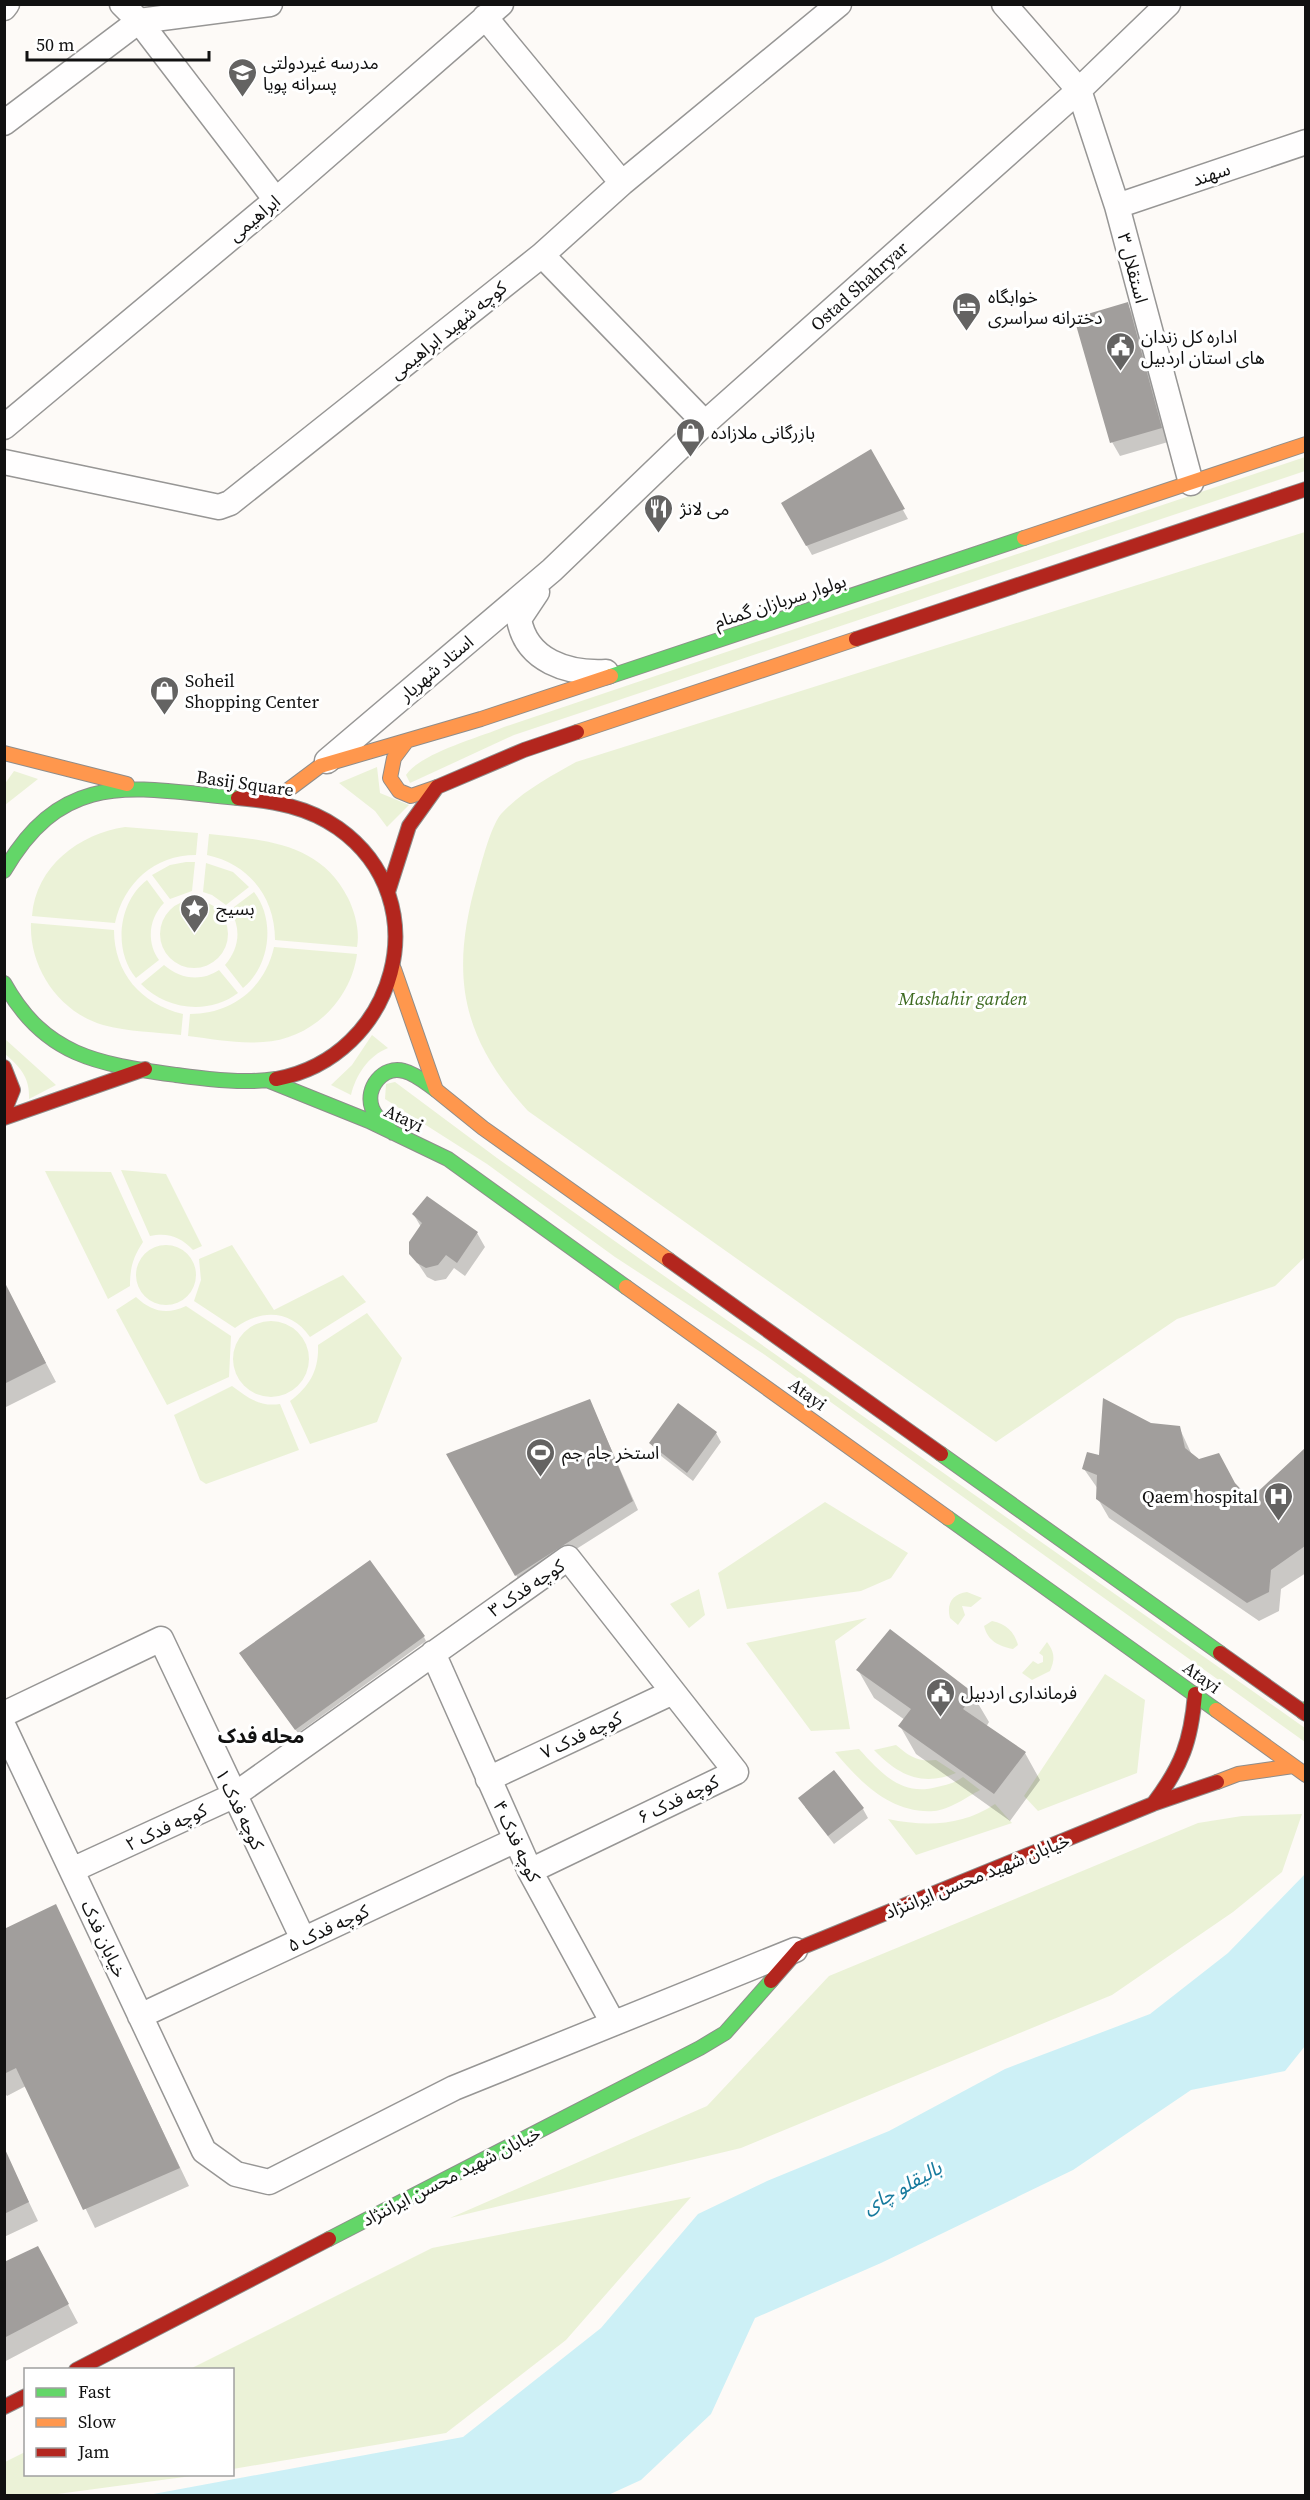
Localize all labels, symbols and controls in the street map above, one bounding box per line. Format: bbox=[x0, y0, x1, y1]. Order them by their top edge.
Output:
scale bar bbox=[27, 24, 208, 62]
text: 50 m bbox=[36, 32, 74, 57]
place label: مدرسه غیردولتی پسرانه پویا bbox=[263, 50, 379, 96]
school or university icon: مدرسه غیردولتی پسرانه پویا bbox=[226, 56, 258, 98]
street label: سهند bbox=[1188, 156, 1234, 192]
street label: ابراهیمی bbox=[223, 189, 285, 247]
street label: استقلال ۳ bbox=[1112, 230, 1154, 306]
street label: Ostad Shahryar bbox=[805, 235, 913, 337]
street label: کوچه شهید ابراهیمی bbox=[384, 275, 512, 385]
place label: خوابگاه دخترانه سراسری bbox=[988, 284, 1103, 330]
hotel icon: خوابگاه دخترانه سراسری bbox=[951, 290, 983, 332]
place label: اداره کل زندان های استان اردبیل bbox=[1141, 324, 1265, 370]
public building icon: اداره کل زندان های استان اردبیل bbox=[1104, 330, 1136, 372]
shop icon: بازرگانی ملازاده bbox=[674, 416, 706, 458]
place label: بازرگانی ملازاده bbox=[711, 420, 815, 445]
restaurant icon: می لانژ bbox=[643, 492, 675, 534]
place label: می لانژ bbox=[679, 496, 729, 521]
street label: بولوار سربازان گمنام bbox=[711, 568, 850, 636]
street label: استاد شهریار bbox=[393, 629, 479, 707]
place label: Soheil Shopping Center bbox=[185, 668, 320, 714]
shop icon: Soheil Shopping Center bbox=[148, 674, 180, 716]
street label: Basij Square bbox=[195, 764, 295, 802]
place icon: بسیج bbox=[179, 892, 211, 934]
place label: بسیج bbox=[216, 896, 255, 922]
park label: Mashahir garden bbox=[898, 986, 1027, 1011]
street label: Atayi bbox=[380, 1098, 428, 1138]
street label: Atayi bbox=[784, 1372, 832, 1416]
sports icon: استخر جام جم bbox=[525, 1436, 557, 1478]
place label: استخر جام جم bbox=[562, 1440, 659, 1467]
hospital icon: Qaem hospital bbox=[1263, 1480, 1295, 1522]
place label: Qaem hospital bbox=[1142, 1484, 1258, 1509]
street label: کوچه فدک ۳ bbox=[483, 1553, 570, 1623]
street label: Atayi bbox=[1178, 1655, 1226, 1699]
public building icon: فرمانداری اردبیل bbox=[924, 1676, 956, 1718]
place label: فرمانداری اردبیل bbox=[961, 1680, 1077, 1705]
street label: کوچه فدک ۷ bbox=[536, 1705, 626, 1765]
district label: محله فدک bbox=[218, 1722, 304, 1750]
street label: کوچه فدک ۱ bbox=[210, 1764, 271, 1854]
street label: کوچه فدک ۶ bbox=[633, 1768, 723, 1829]
street label: کوچه فدک ۴ bbox=[487, 1796, 547, 1886]
street label: کوچه فدک ۲ bbox=[121, 1797, 211, 1857]
street label: خیابان شهید محسن ایراننژاد bbox=[881, 1827, 1073, 1925]
street label: خیابان فدک bbox=[75, 1896, 133, 1982]
street label: کوچه فدک ۵ bbox=[283, 1898, 373, 1958]
street label: خیابان شهید محسن ایراننژاد bbox=[357, 2120, 545, 2232]
water label: بالیقلو چای bbox=[857, 2153, 947, 2220]
legend bbox=[24, 2368, 234, 2476]
text: Fast bbox=[78, 2379, 111, 2404]
text: Slow bbox=[78, 2409, 116, 2434]
text: Jam bbox=[77, 2439, 110, 2464]

